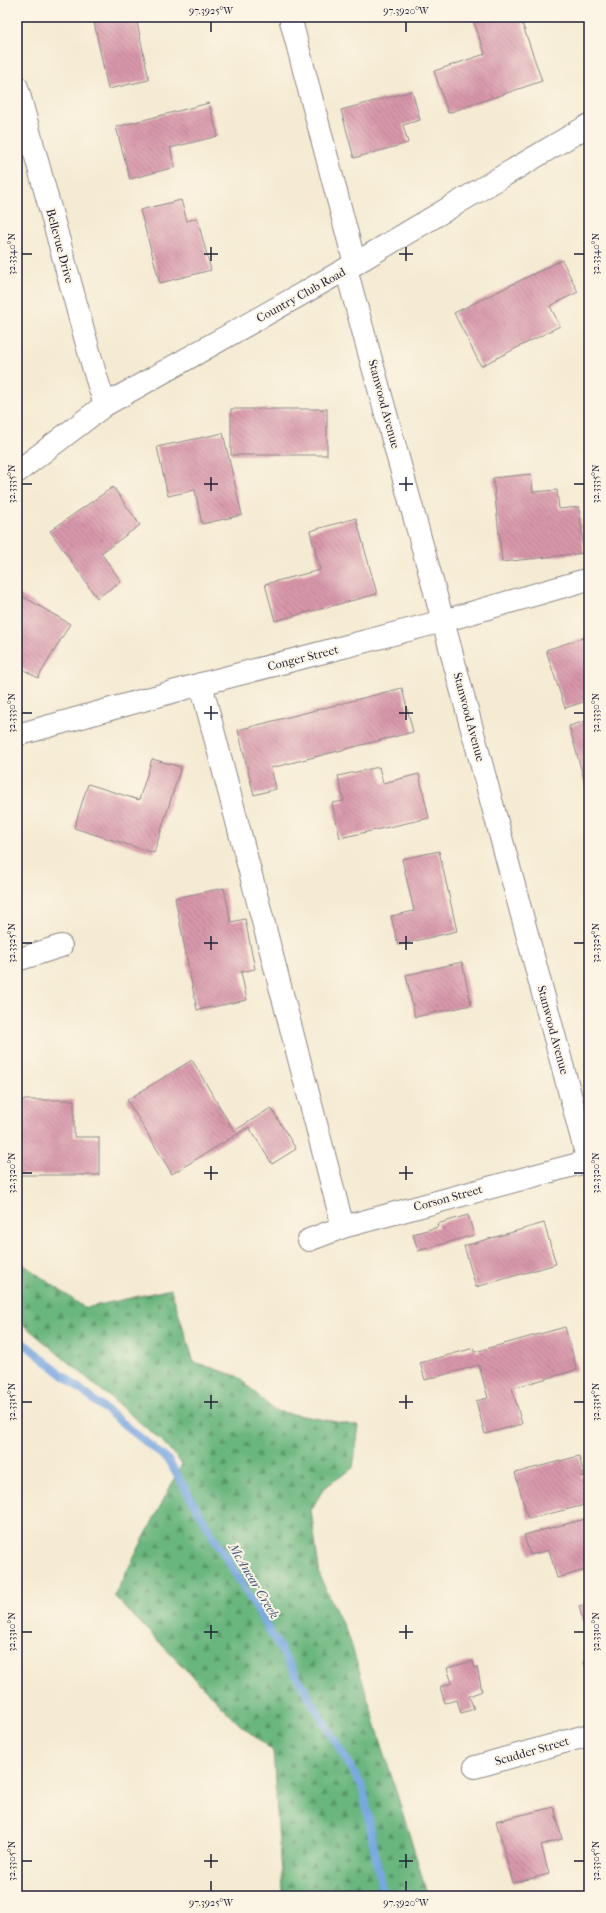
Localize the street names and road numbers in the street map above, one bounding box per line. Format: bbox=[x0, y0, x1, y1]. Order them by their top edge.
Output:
street label: Bellevue Drive bbox=[43, 207, 77, 285]
street label: Country Club Road bbox=[254, 264, 348, 325]
street label: Stanwood Avenue bbox=[365, 358, 403, 450]
street label: Conger Street bbox=[266, 642, 341, 674]
street label: Stanwood Avenue bbox=[450, 671, 488, 763]
street label: Stanwood Avenue bbox=[534, 984, 572, 1076]
street label: Corson Street bbox=[412, 1182, 485, 1214]
street label: Scudder Street bbox=[493, 1734, 571, 1768]

